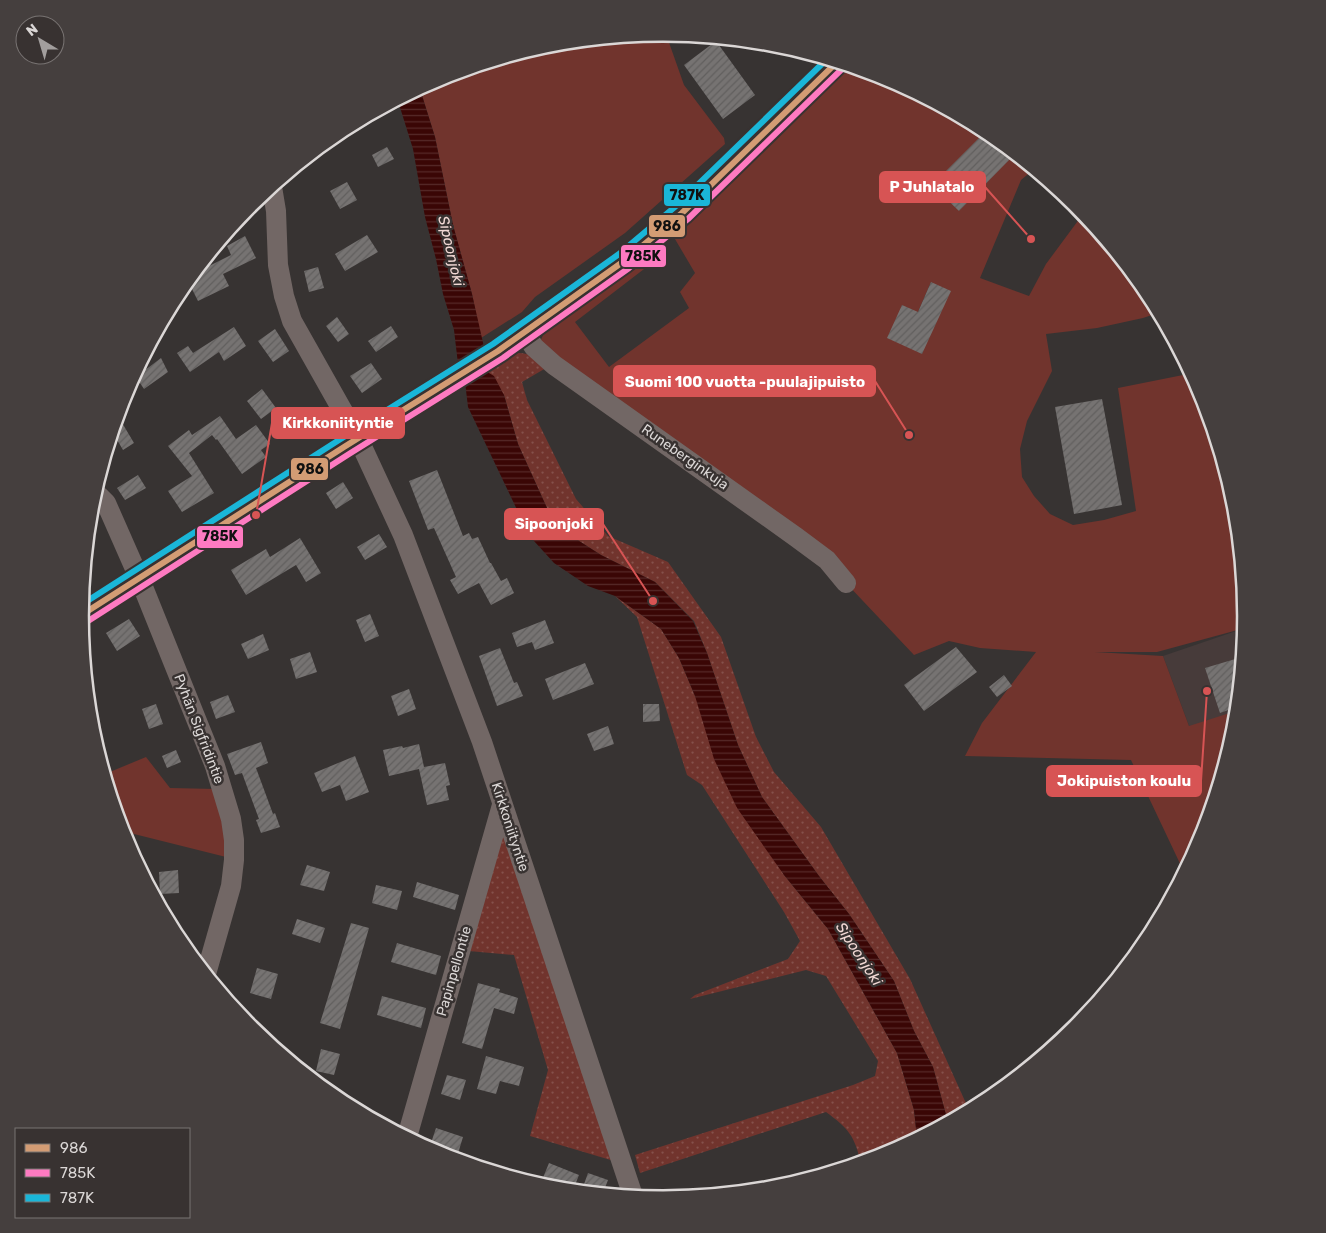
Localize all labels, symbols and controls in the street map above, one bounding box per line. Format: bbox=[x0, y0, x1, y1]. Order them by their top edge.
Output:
north arrow bbox=[15, 15, 65, 65]
text: N bbox=[23, 20, 42, 40]
callout: P Juhlatalo bbox=[880, 172, 985, 202]
text: P Juhlatalo bbox=[890, 178, 974, 196]
line badge: 787K bbox=[663, 183, 711, 207]
text: 787K bbox=[670, 187, 705, 204]
water label: Sipoonjoki bbox=[434, 214, 468, 288]
line badge: 986 bbox=[648, 214, 686, 238]
text: 986 bbox=[653, 218, 681, 235]
line badge: 785K bbox=[620, 244, 667, 268]
text: 785K bbox=[625, 248, 662, 265]
callout: Suomi 100 vuotta -puulajipuisto bbox=[614, 366, 875, 396]
text: Suomi 100 vuotta -puulajipuisto bbox=[625, 373, 865, 391]
callout: Kirkkoniityntie bbox=[272, 408, 404, 438]
text: Kirkkoniityntie bbox=[282, 414, 394, 432]
street label: Runeberginkuja bbox=[638, 421, 732, 493]
line badge: 986 bbox=[290, 457, 329, 481]
text: 986 bbox=[296, 461, 324, 478]
callout: Sipoonjoki bbox=[505, 509, 603, 539]
text: Sipoonjoki bbox=[515, 515, 593, 533]
line badge: 785K bbox=[196, 525, 244, 549]
text: 785K bbox=[202, 528, 239, 545]
street label: Pyhän Sigfridintie bbox=[170, 672, 228, 786]
callout: Jokipuiston koulu bbox=[1047, 766, 1201, 796]
text: Jokipuiston koulu bbox=[1057, 772, 1191, 790]
street label: Kirkkoniityntie bbox=[488, 780, 532, 874]
water label: Sipoonjoki bbox=[832, 919, 886, 989]
street label: Papinpellontie bbox=[433, 924, 475, 1018]
legend bbox=[15, 1128, 190, 1218]
text: 986 bbox=[60, 1139, 87, 1157]
text: 785K bbox=[60, 1164, 95, 1182]
text: 787K bbox=[60, 1189, 94, 1207]

